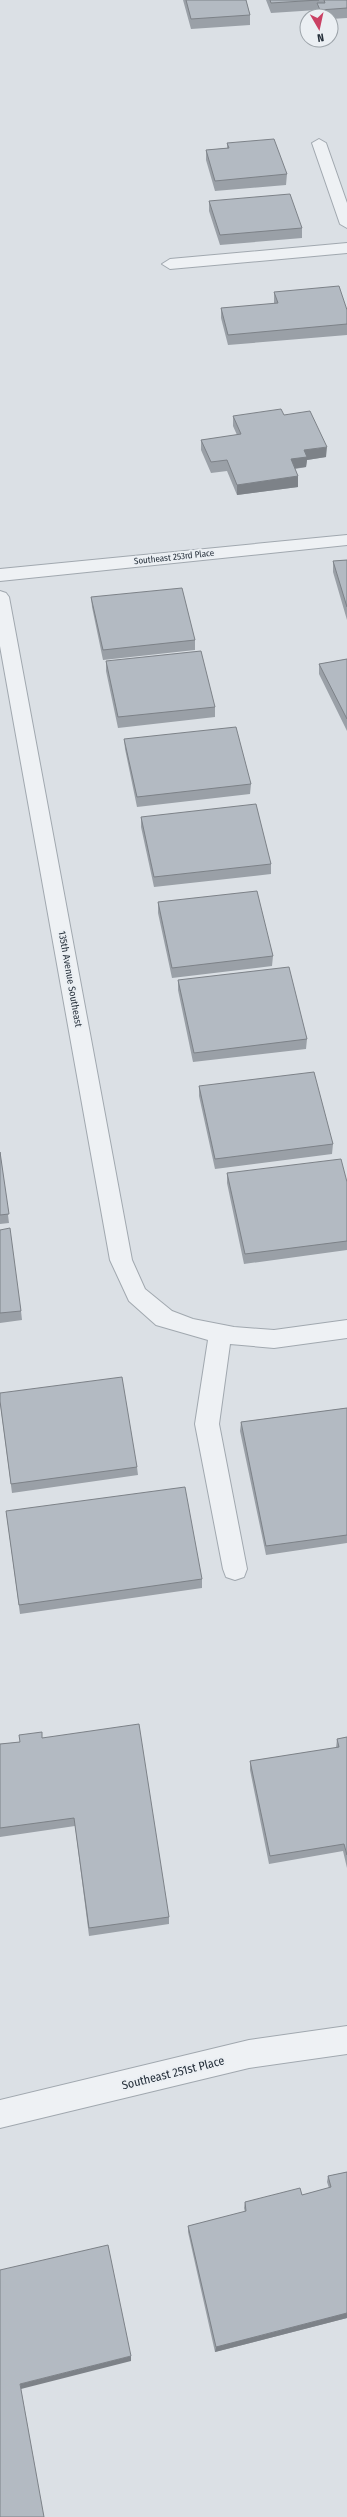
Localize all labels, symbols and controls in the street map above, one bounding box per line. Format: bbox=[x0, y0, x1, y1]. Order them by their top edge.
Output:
north arrow bbox=[299, 8, 339, 48]
text: N bbox=[316, 30, 325, 44]
street label: Southeast 253rd Place bbox=[133, 548, 215, 566]
street label: 135th Avenue Southeast bbox=[56, 930, 84, 1029]
street label: Southeast 251st Place bbox=[120, 2053, 226, 2092]

